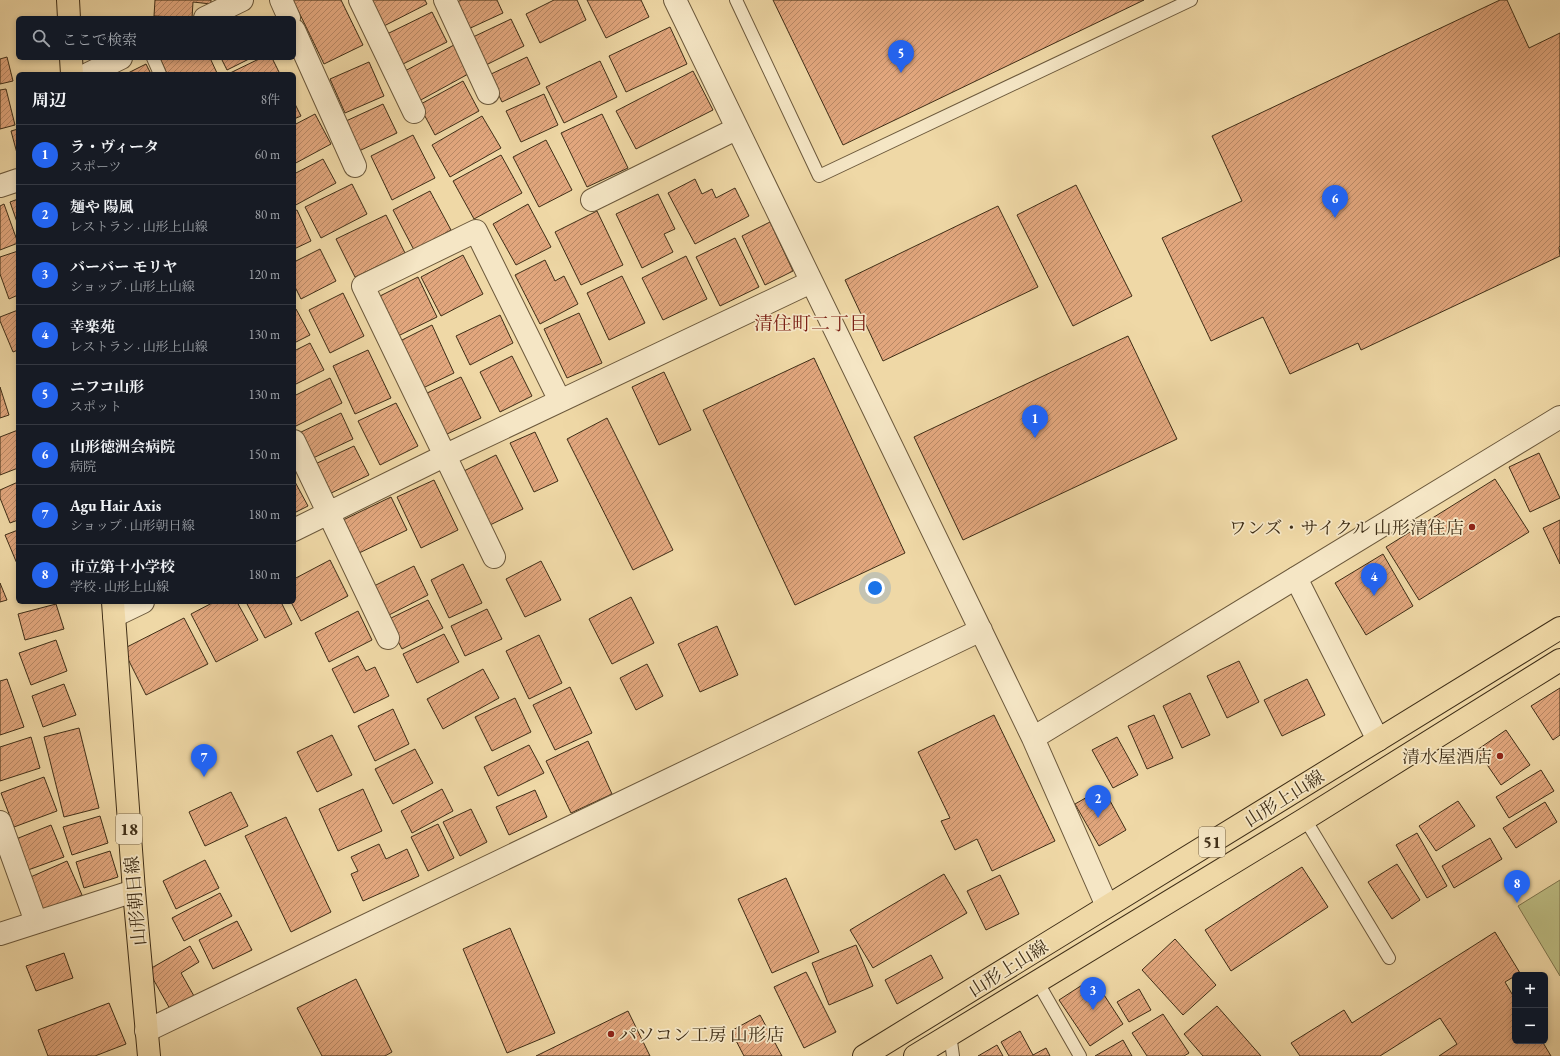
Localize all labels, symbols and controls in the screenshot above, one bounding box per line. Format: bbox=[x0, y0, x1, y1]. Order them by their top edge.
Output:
search box bbox=[16, 16, 296, 60]
icon: search bbox=[30, 27, 52, 49]
text: ここで検索 bbox=[62, 30, 137, 49]
pin: 5 bbox=[888, 40, 914, 73]
text: 周辺 bbox=[32, 89, 66, 111]
text: 8件 bbox=[261, 91, 280, 108]
text: ラ・ヴィータ bbox=[70, 137, 159, 156]
text: 1 bbox=[42, 146, 48, 163]
text: 60 m bbox=[255, 146, 280, 163]
text: スポーツ bbox=[70, 158, 121, 175]
pin: 6 bbox=[1322, 185, 1348, 218]
text: 麺や 陽風 bbox=[70, 197, 134, 216]
text: 2 bbox=[42, 206, 48, 223]
text: 80 m bbox=[255, 206, 280, 223]
text: レストラン · 山形上山線 bbox=[70, 218, 207, 235]
text: バーバー モリヤ bbox=[70, 257, 178, 276]
text: 3 bbox=[42, 266, 48, 283]
text: 120 m bbox=[249, 266, 280, 283]
text: ショップ · 山形上山線 bbox=[70, 278, 195, 295]
district label: 清住町二丁目 bbox=[754, 311, 868, 336]
text: 幸楽苑 bbox=[70, 317, 115, 336]
text: 4 bbox=[42, 326, 48, 343]
text: 130 m bbox=[249, 326, 280, 343]
text: レストラン · 山形上山線 bbox=[70, 338, 207, 355]
text: ニフコ山形 bbox=[70, 377, 144, 396]
text: 5 bbox=[42, 386, 48, 403]
text: 130 m bbox=[249, 386, 280, 403]
text: スポット bbox=[70, 398, 122, 415]
pin: 1 bbox=[1022, 405, 1048, 438]
text: 山形徳洲会病院 bbox=[70, 437, 175, 456]
text: 6 bbox=[42, 446, 48, 463]
text: 150 m bbox=[249, 446, 280, 463]
text: 病院 bbox=[70, 458, 96, 475]
text: Agu Hair Axis bbox=[70, 496, 161, 515]
text: 7 bbox=[42, 506, 48, 523]
text: 180 m bbox=[249, 506, 280, 523]
place label: ワンズ・サイクル 山形清住店 bbox=[1229, 516, 1464, 539]
text: ショップ · 山形朝日線 bbox=[70, 517, 195, 534]
marker: ワンズ・サイクル 山形清住店 bbox=[1467, 522, 1477, 532]
text: 市立第十小学校 bbox=[70, 557, 175, 576]
pin: 4 bbox=[1361, 563, 1387, 596]
text: 8 bbox=[42, 566, 48, 583]
text: 180 m bbox=[249, 566, 280, 583]
text: 学校 · 山形上山線 bbox=[70, 578, 169, 595]
your location bbox=[865, 578, 885, 598]
pin: 7 bbox=[191, 744, 217, 777]
place label: 清水屋酒店 bbox=[1402, 745, 1492, 768]
marker: 清水屋酒店 bbox=[1495, 751, 1505, 761]
street label: 山形上山線 bbox=[1240, 764, 1328, 832]
pin: 2 bbox=[1085, 785, 1111, 818]
road number: 18 bbox=[116, 814, 142, 844]
road number: 51 bbox=[1199, 827, 1225, 857]
street label: 山形朝日線 bbox=[120, 855, 150, 947]
pin: 8 bbox=[1504, 870, 1530, 903]
street label: 山形上山線 bbox=[964, 934, 1052, 1002]
map controls bbox=[1512, 972, 1548, 1044]
button: + bbox=[1512, 972, 1548, 1008]
pin: 3 bbox=[1080, 977, 1106, 1010]
button: − bbox=[1512, 1008, 1548, 1044]
place label: パソコン工房 山形店 bbox=[619, 1023, 784, 1046]
marker: パソコン工房 山形店 bbox=[606, 1029, 616, 1039]

